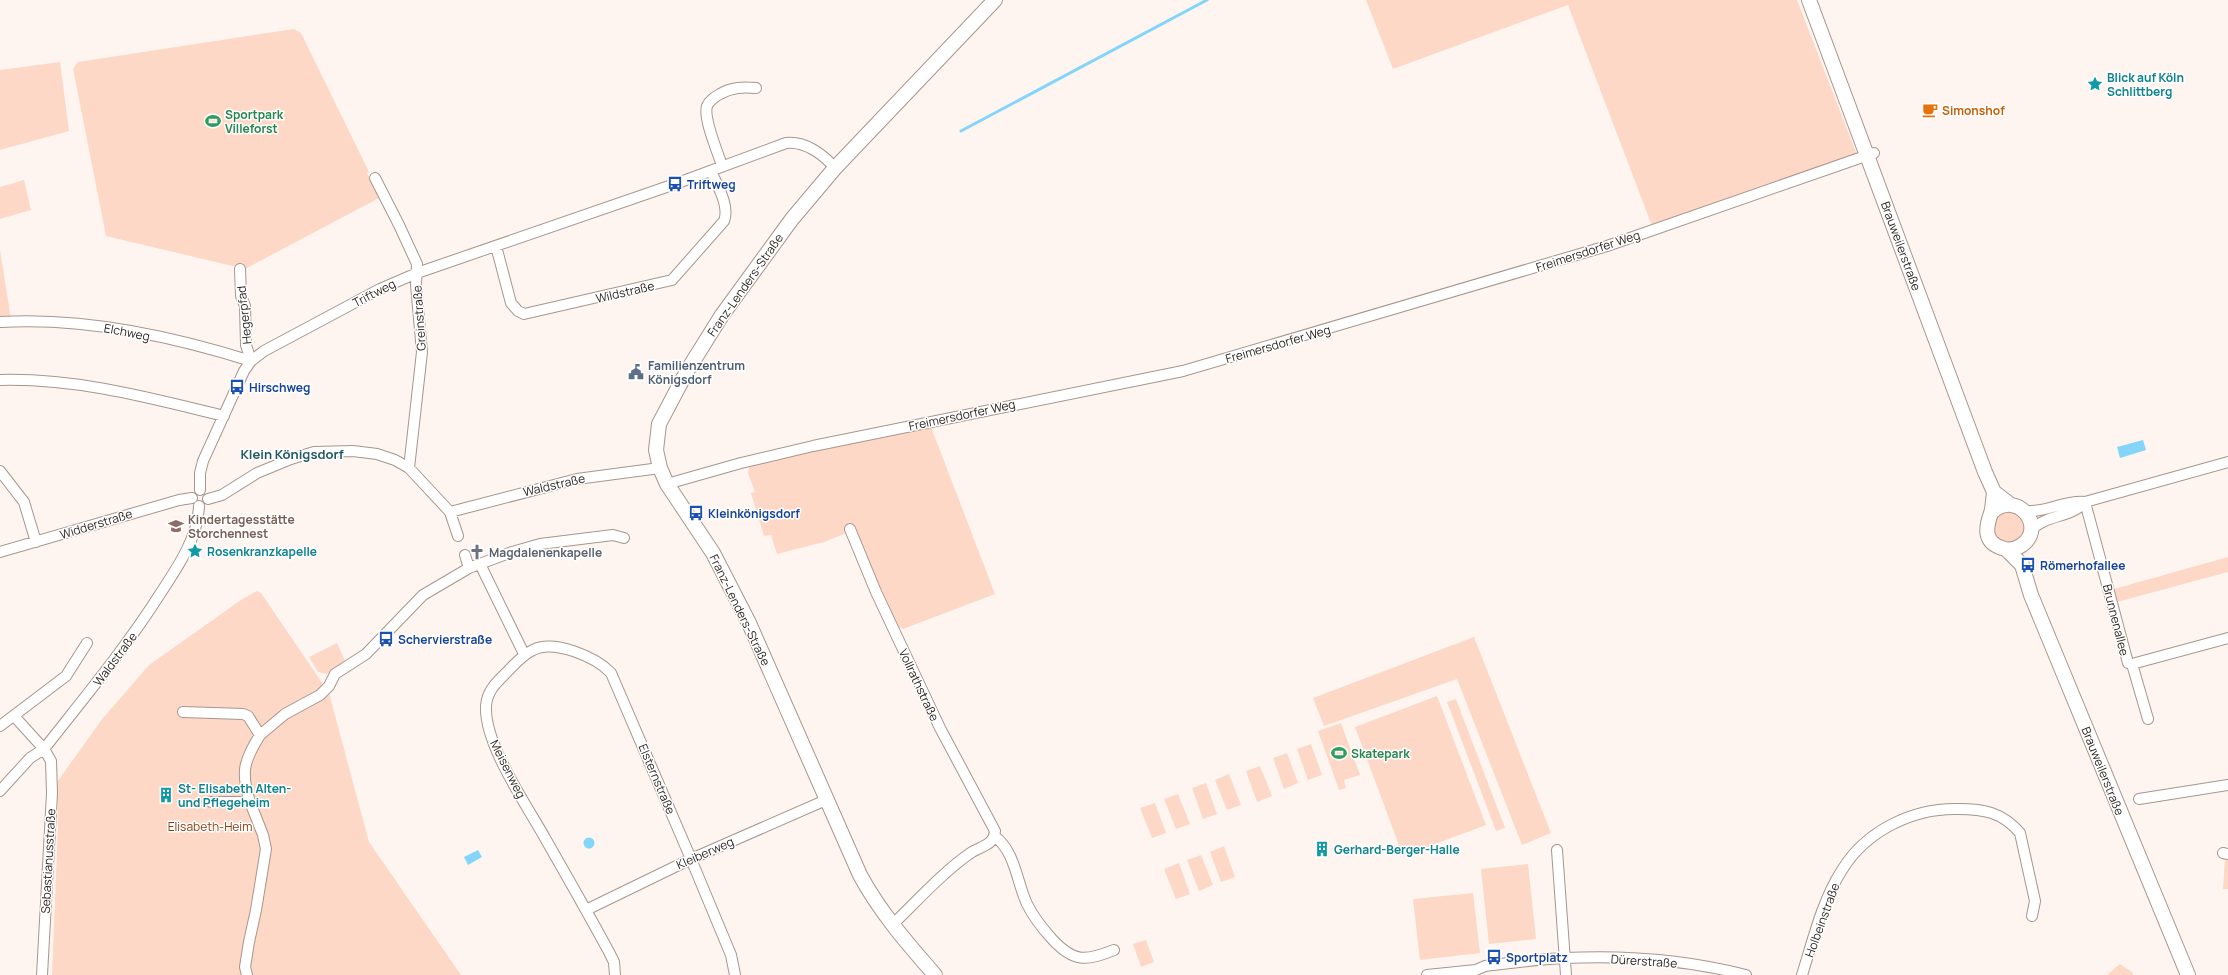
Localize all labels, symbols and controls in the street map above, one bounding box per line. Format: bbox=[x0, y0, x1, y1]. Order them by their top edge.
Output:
place label: Blick auf Köln Schlittberg bbox=[2107, 69, 2184, 100]
place icon: Blick auf Köln Schlittberg bbox=[2086, 75, 2104, 93]
cafe icon: Simonshof bbox=[1921, 101, 1939, 119]
place label: Simonshof bbox=[1942, 102, 2005, 119]
place label: Sportpark Villeforst bbox=[225, 106, 284, 137]
sports icon: Sportpark Villeforst bbox=[204, 112, 222, 130]
bus stop icon: Triftweg bbox=[666, 175, 684, 193]
place label: Triftweg bbox=[687, 176, 736, 193]
street label: Brauweilerstraße bbox=[1877, 199, 1925, 293]
street label: Freimersdorfer Weg bbox=[1534, 226, 1642, 276]
street label: Franz-Lenders-Straße bbox=[703, 230, 787, 340]
street label: Triftweg bbox=[350, 275, 398, 311]
street label: Wildstraße bbox=[594, 277, 656, 307]
street label: Hegerpfad bbox=[232, 285, 256, 345]
street label: Greinstraße bbox=[408, 285, 430, 351]
street label: Elchweg bbox=[103, 319, 151, 345]
street label: Freimersdorfer Weg bbox=[1224, 321, 1332, 367]
place label: Familienzentrum Königsdorf bbox=[648, 357, 745, 388]
public building icon: Familienzentrum Königsdorf bbox=[627, 363, 645, 381]
bus stop icon: Hirschweg bbox=[228, 378, 246, 396]
place label: Hirschweg bbox=[249, 379, 311, 396]
street label: Freimersdorfer Weg bbox=[907, 395, 1017, 435]
district label: Klein Königsdorf bbox=[240, 445, 344, 463]
street label: Waldstraße bbox=[521, 470, 587, 500]
bus stop icon: Kleinkönigsdorf bbox=[687, 504, 705, 522]
street label: Widderstraße bbox=[58, 505, 134, 543]
place label: Kleinkönigsdorf bbox=[708, 505, 800, 522]
place label: Kindertagesstätte Storchennest bbox=[188, 511, 295, 542]
school or university icon: Kindertagesstätte Storchennest bbox=[167, 517, 185, 535]
place icon: Rosenkranzkapelle bbox=[186, 542, 204, 560]
place label: Rosenkranzkapelle bbox=[207, 543, 317, 560]
church icon: Magdalenenkapelle bbox=[468, 543, 486, 561]
place label: Magdalenenkapelle bbox=[489, 544, 602, 561]
street label: Franz-Lenders-Straße bbox=[706, 551, 774, 669]
bus stop icon: Römerhofallee bbox=[2019, 556, 2037, 574]
place label: Römerhofallee bbox=[2040, 557, 2125, 574]
street label: Brunnenallee bbox=[2099, 582, 2133, 658]
street label: Waldstraße bbox=[89, 629, 141, 689]
bus stop icon: Schervierstraße bbox=[377, 630, 395, 648]
place label: Schervierstraße bbox=[398, 631, 492, 648]
street label: Vollrathstraße bbox=[895, 646, 943, 724]
street label: Brauweilerstraße bbox=[2078, 724, 2128, 818]
street label: Meisenweg bbox=[486, 737, 530, 801]
street label: Elsternstraße bbox=[635, 741, 679, 817]
sports icon: Skatepark bbox=[1330, 744, 1348, 762]
place label: Skatepark bbox=[1351, 745, 1410, 762]
place label: St- Elisabeth Alten- und Pflegeheim bbox=[178, 780, 291, 811]
building icon: St- Elisabeth Alten- und Pflegeheim bbox=[157, 786, 175, 804]
street label: Sebastianusstraße bbox=[37, 808, 59, 914]
park label: Elisabeth-Heim bbox=[168, 818, 252, 835]
street label: Kleiberweg bbox=[674, 833, 736, 873]
building icon: Gerhard-Berger-Halle bbox=[1313, 840, 1331, 858]
place label: Gerhard-Berger-Halle bbox=[1334, 841, 1460, 858]
street label: Holbeinstraße bbox=[1801, 880, 1843, 960]
bus stop icon: Sportplatz bbox=[1485, 948, 1503, 966]
place label: Sportplatz bbox=[1506, 949, 1568, 966]
street label: Dürerstraße bbox=[1610, 950, 1678, 972]

